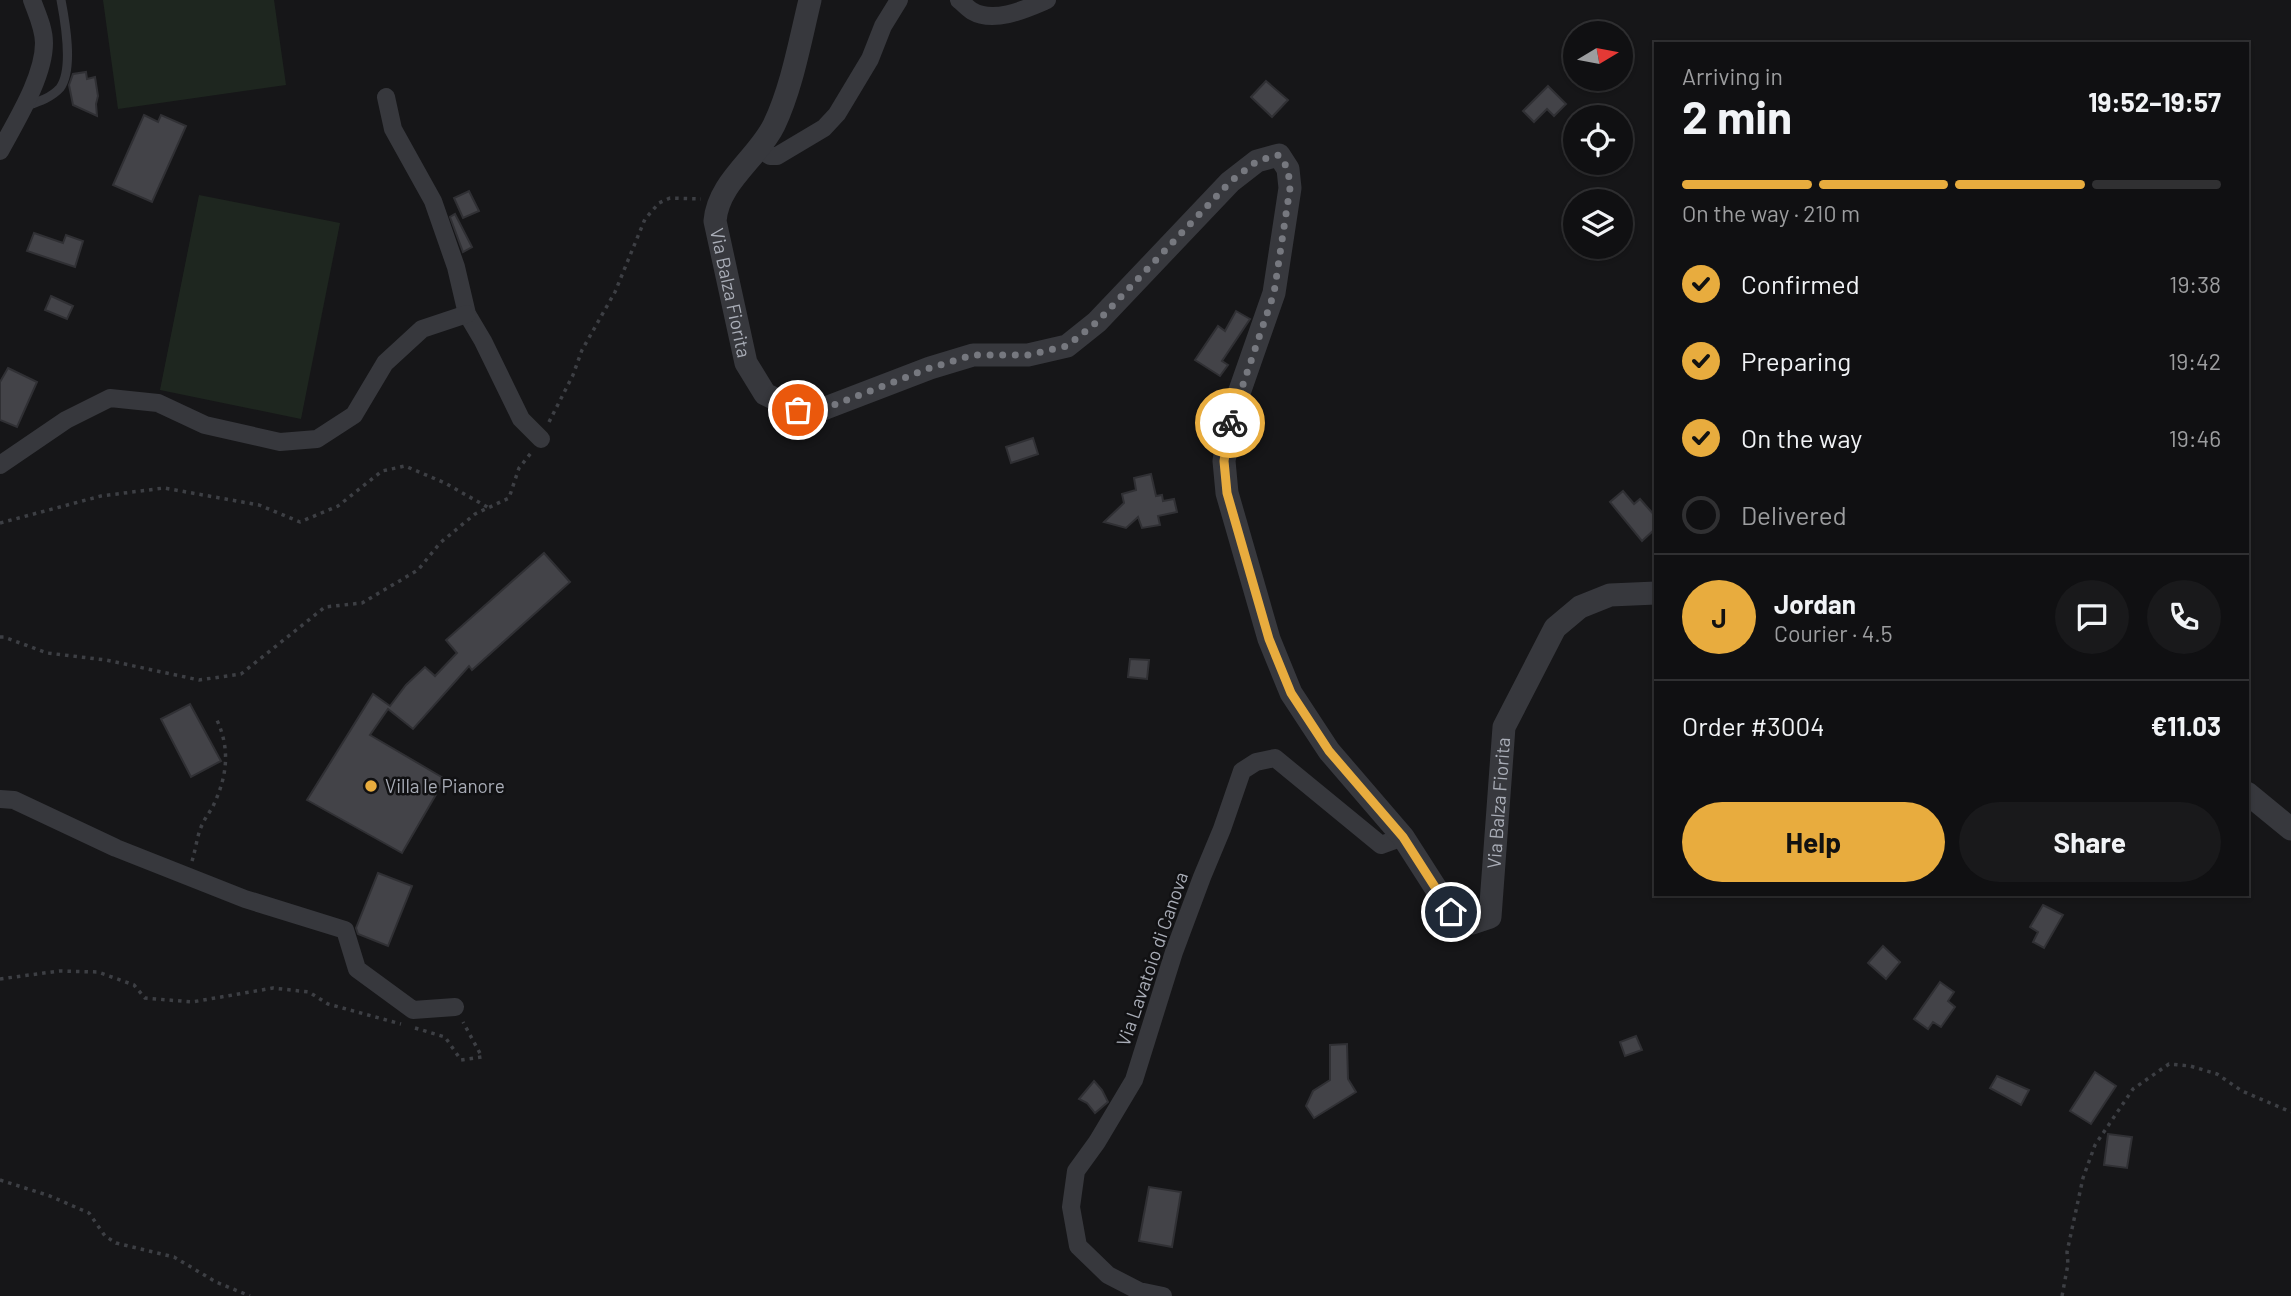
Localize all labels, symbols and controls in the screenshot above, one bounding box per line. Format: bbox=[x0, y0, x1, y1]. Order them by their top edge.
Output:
north arrow bbox=[1563, 21, 1633, 91]
map controls bbox=[1563, 21, 1633, 259]
text: Arriving in bbox=[1682, 62, 1783, 90]
text: 19:52–19:57 bbox=[2088, 86, 2221, 117]
text: 2 min bbox=[1682, 88, 1792, 143]
button: locate bbox=[1563, 105, 1633, 175]
button: layers bbox=[1563, 189, 1633, 259]
text: On the way · 210 m bbox=[1682, 199, 1860, 227]
street label: Via Balza Fiorita bbox=[706, 226, 756, 360]
icon: check bbox=[1682, 265, 1720, 303]
text: Confirmed bbox=[1741, 268, 1860, 299]
text: 19:38 bbox=[2169, 270, 2221, 298]
icon: check bbox=[1682, 342, 1720, 380]
text: Preparing bbox=[1741, 345, 1851, 376]
text: 19:42 bbox=[2168, 347, 2221, 375]
pin bbox=[768, 380, 828, 440]
courier bbox=[1195, 388, 1265, 458]
icon: bag bbox=[779, 391, 817, 429]
icon: bike bbox=[1211, 404, 1249, 442]
icon: check bbox=[1682, 419, 1720, 457]
text: On the way bbox=[1741, 422, 1862, 453]
text: 19:46 bbox=[2169, 424, 2221, 452]
text: Delivered bbox=[1741, 499, 1847, 530]
button: chat bbox=[2055, 580, 2129, 654]
button: phone bbox=[2147, 580, 2221, 654]
text: Jordan bbox=[1774, 588, 1856, 619]
text: J bbox=[1711, 602, 1727, 633]
text: Courier · 4.5 bbox=[1774, 619, 1893, 647]
text: Order #3004 bbox=[1682, 710, 1824, 741]
text: €11.03 bbox=[2151, 710, 2221, 741]
street label: Via Balza Fiorita bbox=[1482, 736, 1514, 870]
place label: Villa le Pianore bbox=[385, 774, 505, 797]
marker: Villa le Pianore bbox=[363, 778, 379, 794]
button: Help bbox=[1682, 802, 1945, 882]
button: Share bbox=[1959, 802, 2221, 882]
street label: Via Lavatoio di Canova bbox=[1111, 869, 1192, 1049]
pin bbox=[1421, 882, 1481, 942]
icon: home bbox=[1432, 893, 1470, 931]

